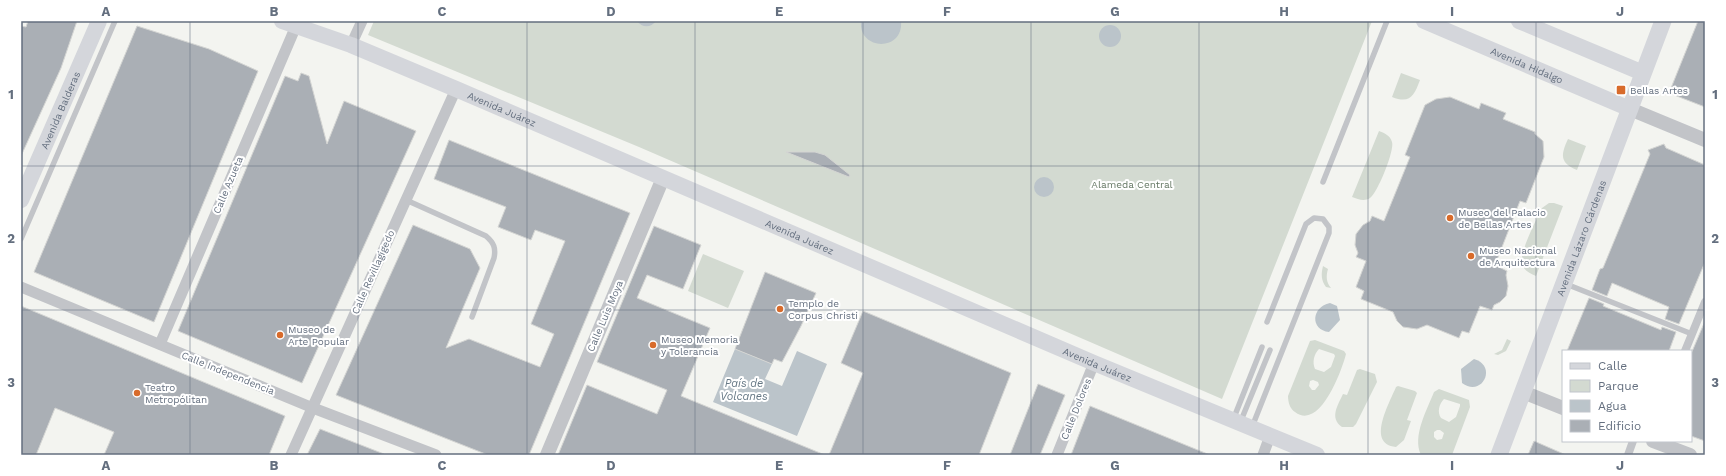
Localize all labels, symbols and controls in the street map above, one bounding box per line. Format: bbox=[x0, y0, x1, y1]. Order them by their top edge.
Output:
text: A bbox=[102, 4, 111, 19]
text: B bbox=[270, 4, 279, 19]
text: C bbox=[438, 4, 447, 19]
text: D bbox=[606, 4, 616, 19]
text: E bbox=[775, 4, 783, 19]
text: F bbox=[943, 4, 951, 19]
text: G bbox=[1110, 4, 1120, 19]
text: H bbox=[1279, 4, 1289, 19]
text: I bbox=[1450, 4, 1454, 19]
text: J bbox=[1616, 4, 1624, 19]
street label: Avenida Hidalgo bbox=[1489, 45, 1565, 85]
street label: Avenida Balderas bbox=[38, 70, 82, 151]
marker: Bellas Artes bbox=[1615, 84, 1627, 96]
place label: Bellas Artes bbox=[1630, 85, 1688, 96]
text: 1 bbox=[8, 87, 14, 102]
text: 1 bbox=[1712, 87, 1718, 102]
street label: Avenida Juárez bbox=[466, 89, 538, 128]
street label: Calle Azueta bbox=[211, 154, 245, 215]
park label: Alameda Central bbox=[1091, 179, 1173, 190]
street label: Avenida Lázaro Cárdenas bbox=[1554, 179, 1608, 297]
place label: Museo del Palacio de Bellas Artes bbox=[1458, 207, 1546, 230]
marker: Museo del Palacio de Bellas Artes bbox=[1445, 213, 1455, 223]
street label: Avenida Juárez bbox=[764, 217, 836, 256]
street label: Calle Revillagigedo bbox=[349, 228, 397, 316]
text: 2 bbox=[7, 231, 15, 246]
text: 2 bbox=[1711, 231, 1719, 246]
place label: Museo Nacional de Arquitectura bbox=[1479, 245, 1556, 268]
marker: Museo Nacional de Arquitectura bbox=[1466, 251, 1476, 261]
street label: Calle Luis Moya bbox=[585, 278, 625, 353]
place label: Templo de Corpus Christi bbox=[788, 298, 858, 321]
marker: Templo de Corpus Christi bbox=[775, 304, 785, 314]
place label: Museo de Arte Popular bbox=[288, 324, 349, 347]
marker: Museo de Arte Popular bbox=[275, 330, 285, 340]
place label: Museo Memoria y Tolerancia bbox=[661, 334, 739, 357]
marker: Museo Memoria y Tolerancia bbox=[648, 340, 658, 350]
street label: Avenida Juárez bbox=[1062, 345, 1134, 384]
street label: Calle Independencia bbox=[180, 349, 276, 397]
legend bbox=[1562, 350, 1692, 442]
text: Calle bbox=[1598, 359, 1627, 373]
text: 3 bbox=[7, 375, 15, 390]
text: 3 bbox=[1711, 375, 1719, 390]
water label: País de Volcanes bbox=[720, 377, 768, 403]
street label: Calle Dolores bbox=[1059, 377, 1093, 441]
text: Parque bbox=[1598, 379, 1639, 393]
place label: Teatro Metropólitan bbox=[145, 382, 207, 405]
marker: Teatro Metropólitan bbox=[132, 388, 142, 398]
text: Agua bbox=[1598, 399, 1627, 413]
text: Edificio bbox=[1598, 419, 1641, 433]
text: A bbox=[102, 458, 111, 473]
text: B bbox=[270, 458, 279, 473]
text: C bbox=[438, 458, 447, 473]
text: D bbox=[606, 458, 616, 473]
text: E bbox=[775, 458, 783, 473]
text: F bbox=[943, 458, 951, 473]
text: G bbox=[1110, 458, 1120, 473]
text: H bbox=[1279, 458, 1289, 473]
text: I bbox=[1450, 458, 1454, 473]
text: J bbox=[1616, 458, 1624, 473]

